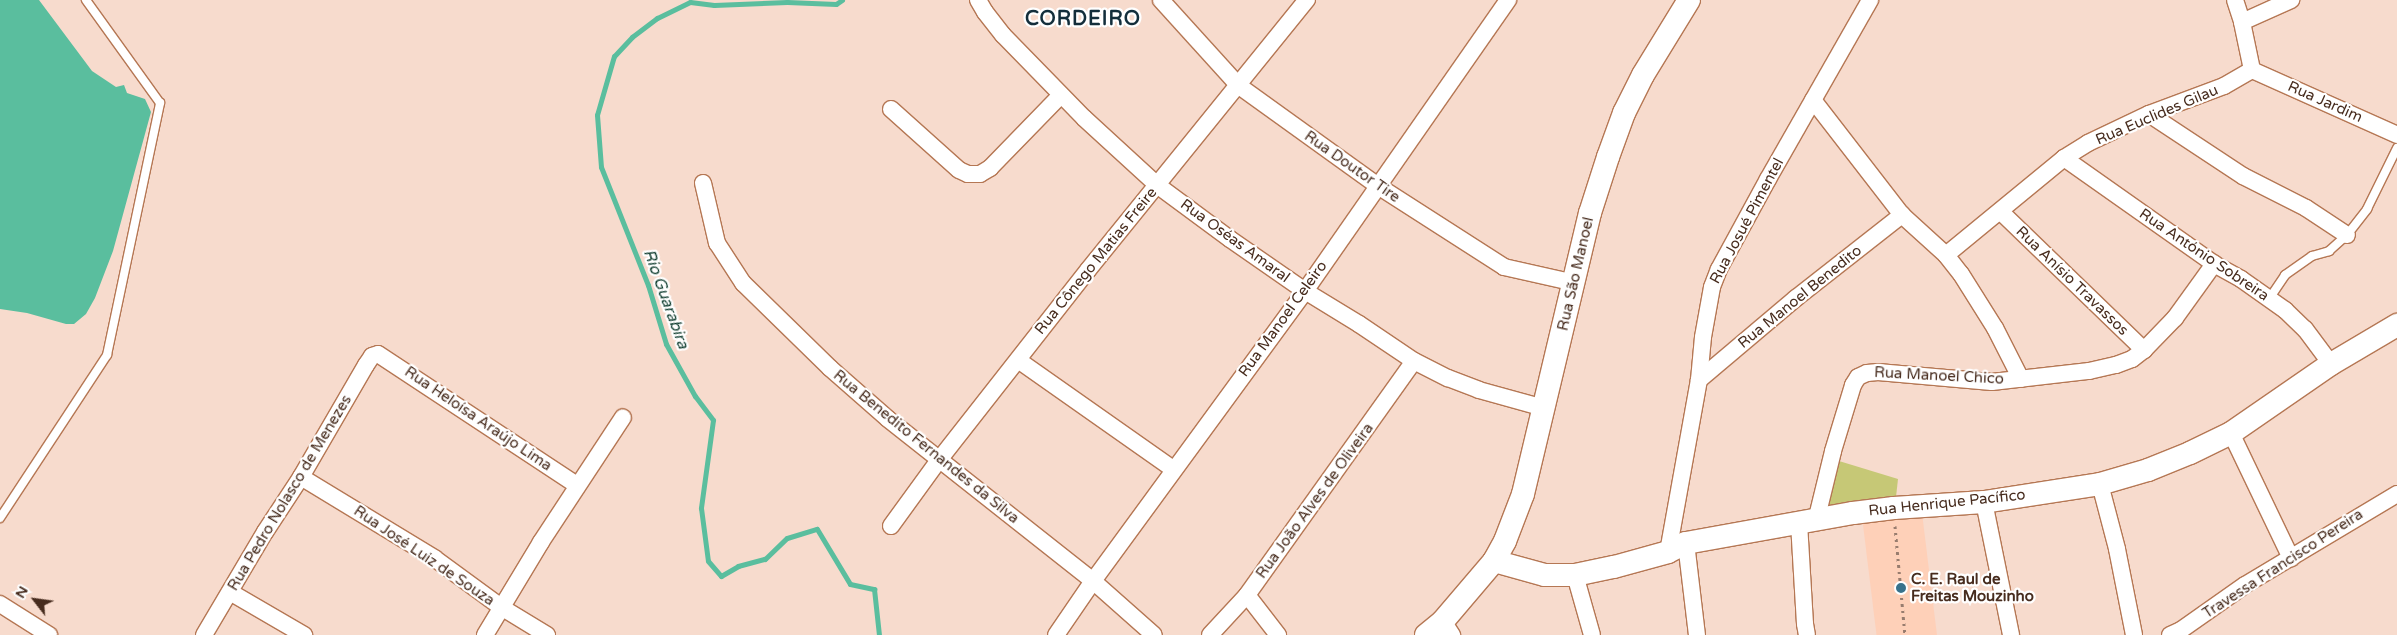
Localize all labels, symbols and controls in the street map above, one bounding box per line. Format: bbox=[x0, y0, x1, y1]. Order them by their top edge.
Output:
district label: CORDEIRO bbox=[1024, 7, 1142, 31]
street label: Rua Jardim bbox=[2285, 77, 2365, 127]
street label: Rua Euclides Gilau bbox=[2093, 81, 2221, 149]
street label: Rua Doutor Tire bbox=[1301, 127, 1403, 207]
street label: Rua Josué Pimentel bbox=[1706, 155, 1788, 287]
street label: Rua Cônego Matias Freire bbox=[1031, 184, 1161, 338]
street label: Rua Oséas Amaral bbox=[1177, 195, 1293, 287]
street label: Rua António Sobreira bbox=[2136, 205, 2272, 305]
street label: Rua São Manoel bbox=[1554, 215, 1598, 333]
street label: Rua Anísio Travassos bbox=[2012, 223, 2132, 339]
street label: Rua Manoel Benedito bbox=[1735, 242, 1865, 352]
water label: Rio Guarabira bbox=[639, 247, 693, 351]
street label: Rua Manoel Celeiro bbox=[1235, 258, 1331, 380]
street label: Rua Heloísa Araújo Lima bbox=[401, 363, 555, 475]
street label: Rua Manoel Chico bbox=[1874, 364, 2004, 388]
street label: Rua Benedito Fernandes da Silva bbox=[830, 367, 1022, 527]
street label: Rua Pedro Nolasco de Menezes bbox=[224, 392, 356, 594]
street label: Rua João Alves de Oliveira bbox=[1253, 420, 1377, 582]
street label: Rua Henrique Pacífico bbox=[1868, 486, 2026, 520]
street label: Rua José Luiz de Souza bbox=[350, 502, 498, 610]
street label: Travessa Francisco Pereira bbox=[2199, 505, 2367, 623]
place label: C. E. Raul de Freitas Mouzinho bbox=[1911, 570, 2034, 605]
north arrow bbox=[10, 575, 60, 625]
marker: C. E. Raul de Freitas Mouzinho bbox=[1895, 582, 1907, 594]
text: N bbox=[11, 583, 32, 601]

